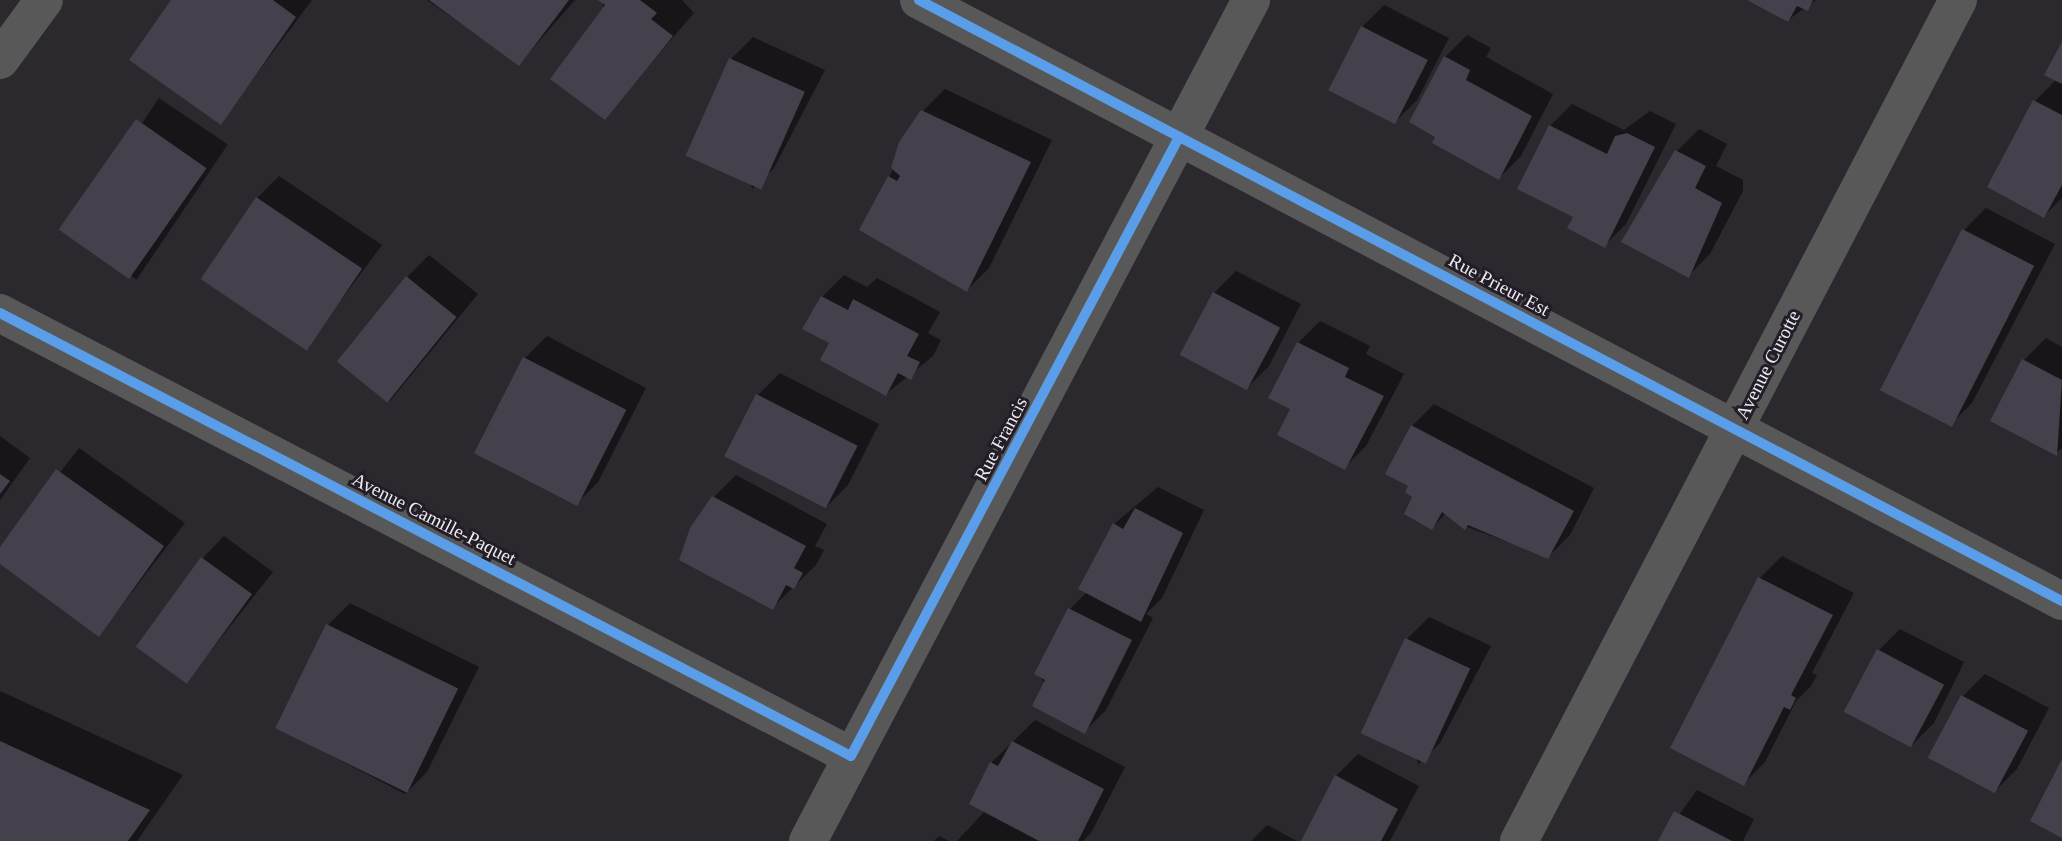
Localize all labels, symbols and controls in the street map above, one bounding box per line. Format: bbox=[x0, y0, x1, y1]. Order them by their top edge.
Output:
street label: Rue Prieur Est bbox=[1445, 249, 1553, 321]
street label: Avenue Curotte bbox=[1731, 307, 1805, 423]
street label: Rue Francis bbox=[970, 393, 1032, 485]
street label: Avenue Camille-Paquet bbox=[348, 468, 520, 570]

